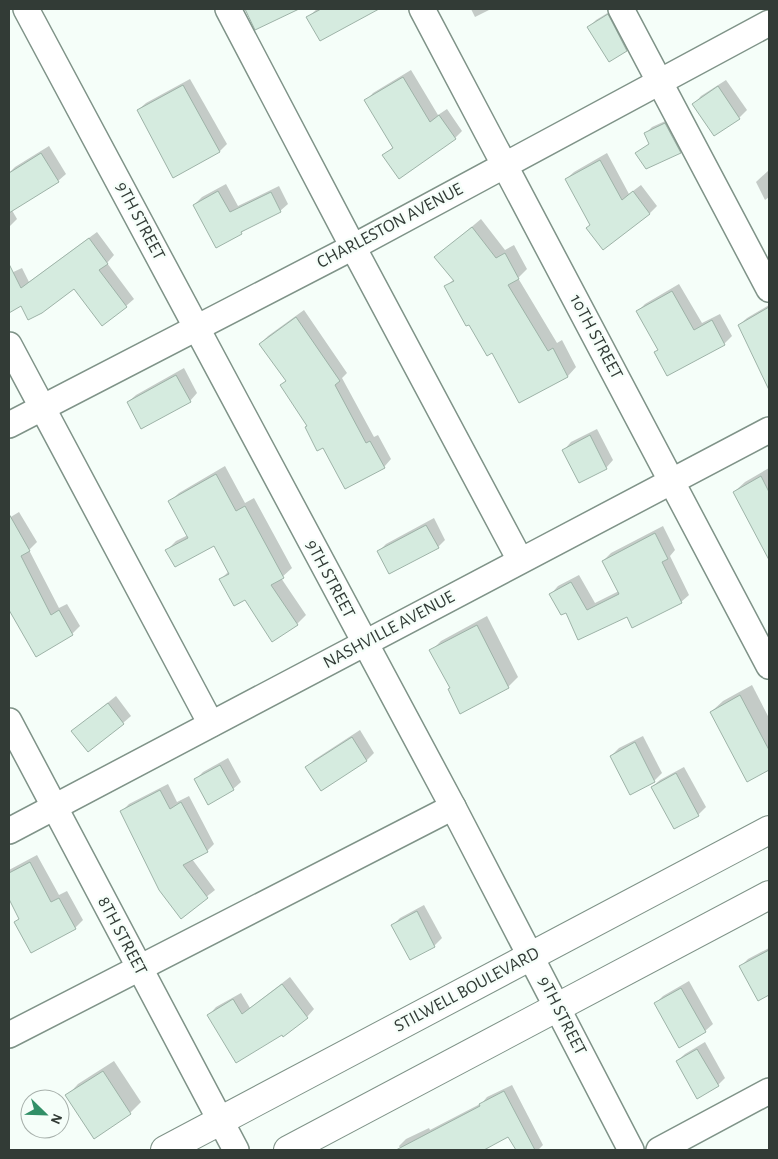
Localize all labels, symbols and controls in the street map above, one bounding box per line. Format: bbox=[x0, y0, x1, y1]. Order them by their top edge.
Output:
street label: 9TH STREET bbox=[112, 179, 168, 263]
street label: CHARLESTON AVENUE bbox=[314, 180, 466, 272]
street label: 10TH STREET bbox=[566, 292, 626, 382]
street label: 9TH STREET bbox=[302, 537, 358, 621]
street label: NASHVILLE AVENUE bbox=[320, 588, 458, 672]
street label: 8TH STREET bbox=[94, 894, 150, 978]
street label: STILWELL BOULEVARD bbox=[391, 944, 543, 1036]
street label: 9TH STREET bbox=[535, 974, 590, 1058]
north arrow bbox=[20, 1089, 70, 1139]
text: N bbox=[48, 1111, 64, 1126]

